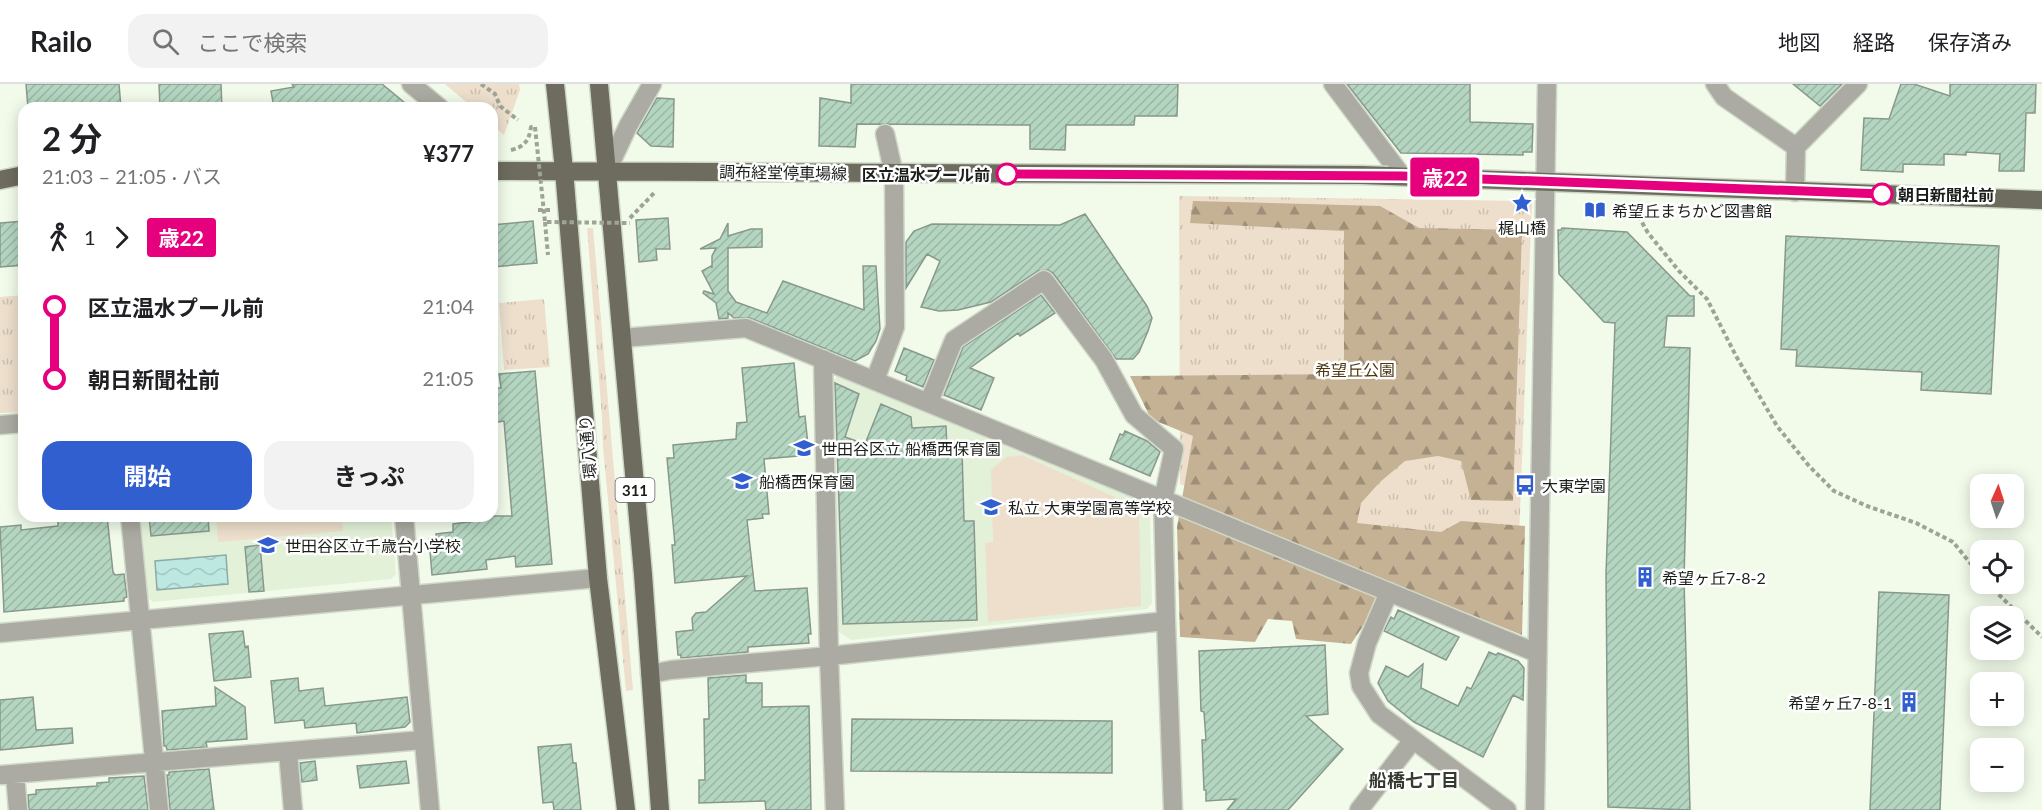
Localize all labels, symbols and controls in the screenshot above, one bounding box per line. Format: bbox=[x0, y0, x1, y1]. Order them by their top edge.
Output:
search box bbox=[128, 14, 548, 68]
text: Railo bbox=[30, 24, 92, 58]
icon: search bbox=[149, 25, 182, 58]
text: ここで検索 bbox=[197, 29, 307, 56]
text: 地図 bbox=[1778, 29, 1820, 54]
text: 経路 bbox=[1853, 29, 1895, 54]
text: 保存済み bbox=[1928, 29, 2012, 54]
text: 2 分 bbox=[42, 118, 102, 158]
text: ¥377 bbox=[423, 140, 474, 167]
line badge: 歳22 bbox=[1410, 158, 1480, 196]
street label: 調布経堂停車場線 bbox=[719, 161, 847, 183]
marker: 区立温水プール前 bbox=[996, 163, 1018, 185]
text: 21:03 – 21:05 · バス bbox=[42, 164, 222, 188]
place label: 区立温水プール前 bbox=[862, 165, 990, 184]
text: 歳22 bbox=[1422, 165, 1468, 190]
marker: 朝日新聞社前 bbox=[1871, 183, 1893, 205]
place label: 朝日新聞社前 bbox=[1898, 185, 1994, 204]
place icon: 梶山橋 bbox=[1510, 191, 1534, 215]
library icon: 希望丘まちかど図書館 bbox=[1583, 198, 1607, 222]
place label: 希望丘まちかど図書館 bbox=[1612, 201, 1772, 220]
place label: 梶山橋 bbox=[1498, 218, 1546, 237]
icon: walk bbox=[42, 221, 75, 254]
icon: forward bbox=[105, 221, 138, 254]
text: 1 bbox=[84, 225, 96, 249]
text: 歳22 bbox=[159, 225, 204, 250]
text: 区立温水プール前 bbox=[88, 294, 264, 321]
text: 21:04 bbox=[423, 294, 474, 318]
park label: 希望丘公園 bbox=[1315, 360, 1395, 379]
text: 朝日新聞社前 bbox=[88, 366, 220, 393]
text: 21:05 bbox=[423, 366, 474, 390]
street label: 環八通り bbox=[575, 414, 599, 480]
school or university icon: 世田谷区立 船橋西保育園 bbox=[792, 436, 816, 460]
place label: 世田谷区立 船橋西保育園 bbox=[821, 439, 1001, 458]
button: 開始 bbox=[42, 441, 252, 510]
button: きっぷ bbox=[264, 441, 474, 510]
school or university icon: 船橋西保育園 bbox=[730, 469, 754, 493]
place label: 船橋西保育園 bbox=[759, 472, 855, 491]
bus stop icon: 大東学園 bbox=[1513, 473, 1537, 497]
north arrow bbox=[1970, 474, 2024, 528]
map controls bbox=[1970, 474, 2024, 792]
place label: 大東学園 bbox=[1542, 476, 1606, 495]
road number: 311 bbox=[616, 478, 654, 502]
school or university icon: 私立 大東学園高等学校 bbox=[979, 495, 1003, 519]
place label: 私立 大東学園高等学校 bbox=[1008, 498, 1172, 517]
school or university icon: 世田谷区立千歳台小学校 bbox=[256, 533, 280, 557]
place label: 世田谷区立千歳台小学校 bbox=[285, 536, 461, 555]
button: locate bbox=[1970, 540, 2024, 594]
building icon: 希望ヶ丘7-8-2 bbox=[1633, 565, 1657, 589]
place label: 希望ヶ丘7-8-2 bbox=[1662, 568, 1766, 587]
button: layers bbox=[1970, 606, 2024, 660]
button: + bbox=[1970, 672, 2024, 726]
building icon: 希望ヶ丘7-8-1 bbox=[1897, 690, 1921, 714]
place label: 希望ヶ丘7-8-1 bbox=[1788, 693, 1892, 712]
button: − bbox=[1970, 738, 2024, 792]
district label: 船橋七丁目 bbox=[1369, 769, 1459, 791]

